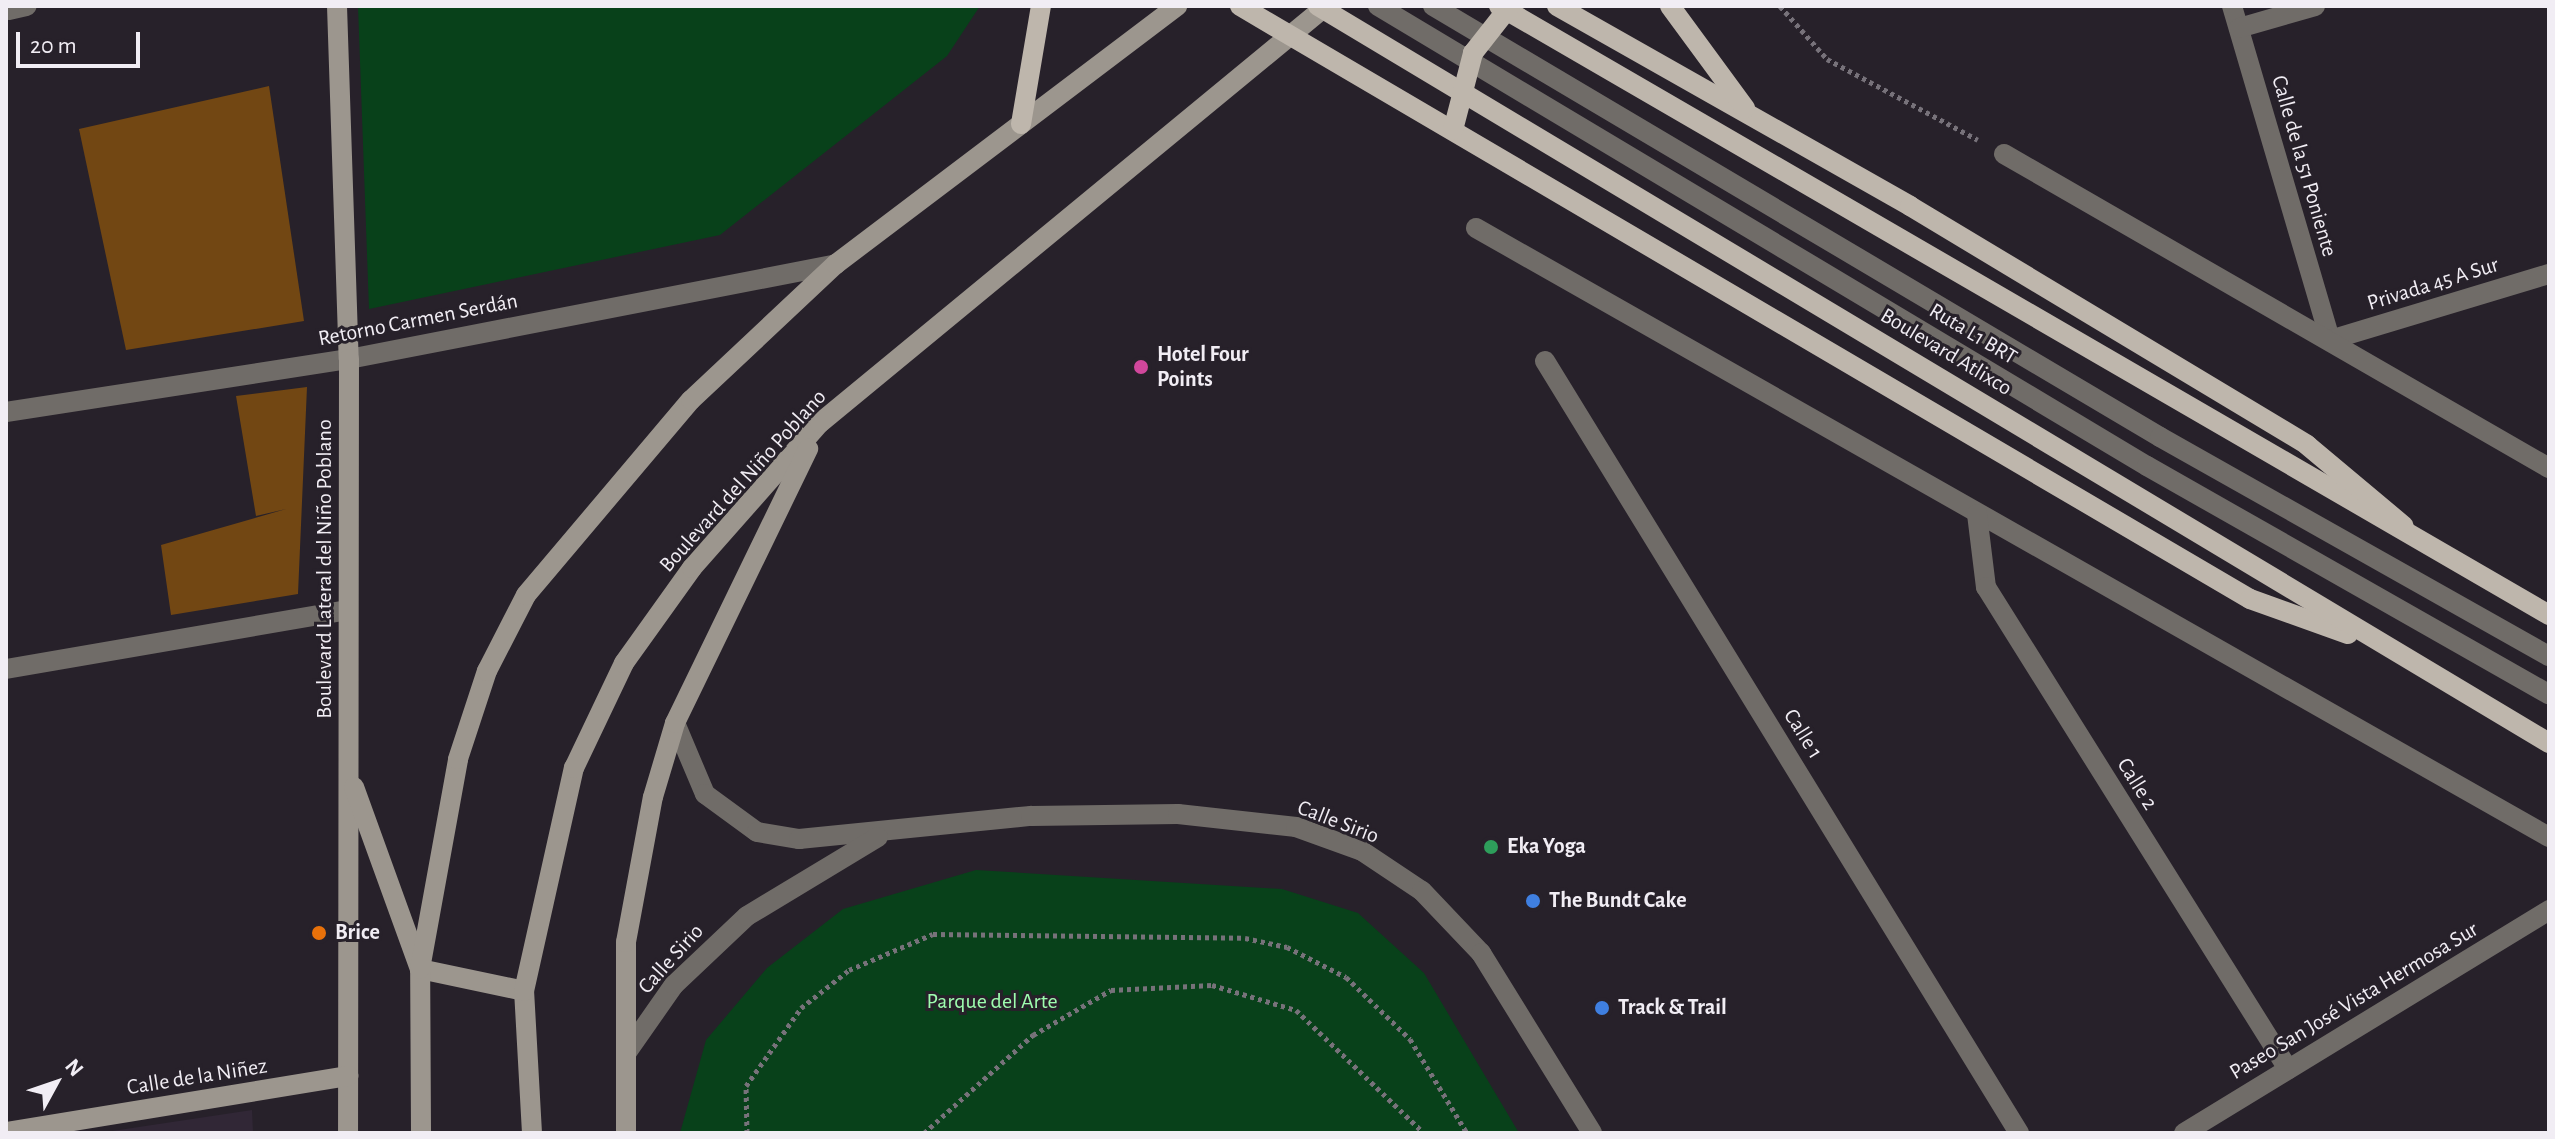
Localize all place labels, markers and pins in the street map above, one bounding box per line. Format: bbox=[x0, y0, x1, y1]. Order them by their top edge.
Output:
place label: Hotel Four Points bbox=[1157, 341, 1249, 392]
marker: Hotel Four Points bbox=[1132, 358, 1150, 376]
place label: Eka Yoga bbox=[1507, 834, 1586, 860]
marker: Eka Yoga bbox=[1482, 838, 1500, 856]
place label: The Bundt Cake bbox=[1549, 888, 1687, 914]
marker: The Bundt Cake bbox=[1524, 892, 1542, 910]
place label: Brice bbox=[335, 920, 380, 946]
marker: Brice bbox=[310, 924, 328, 942]
place label: Track & Trail bbox=[1618, 995, 1727, 1021]
marker: Track & Trail bbox=[1593, 999, 1611, 1017]

